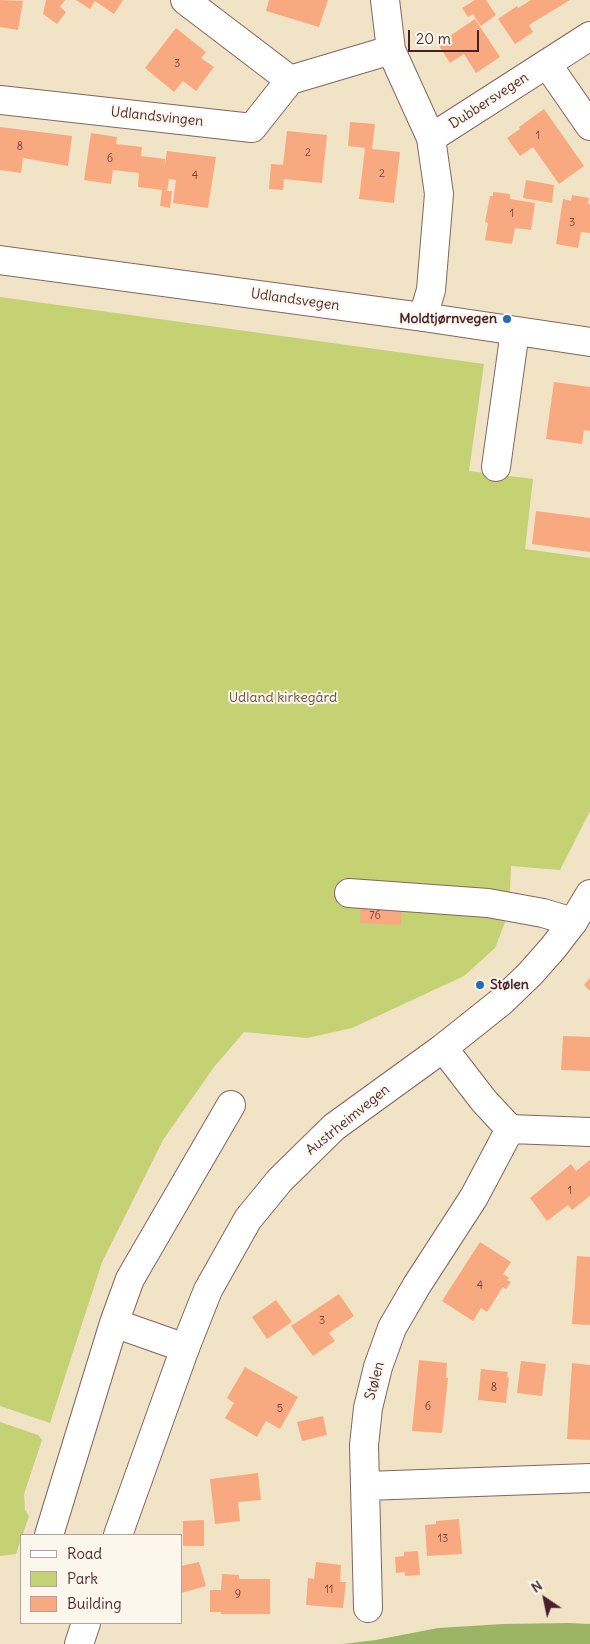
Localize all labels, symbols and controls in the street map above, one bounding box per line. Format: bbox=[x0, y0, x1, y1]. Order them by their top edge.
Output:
scale bar bbox=[410, 20, 481, 52]
text: 20 m bbox=[416, 29, 451, 48]
house number: 3 bbox=[174, 57, 180, 71]
street label: Dubbersvegen bbox=[446, 69, 532, 133]
street label: Udlandsvingen bbox=[110, 104, 204, 130]
house number: 1 bbox=[536, 129, 540, 143]
house number: 8 bbox=[17, 140, 23, 154]
house number: 2 bbox=[305, 146, 311, 160]
house number: 6 bbox=[107, 152, 113, 166]
house number: 2 bbox=[379, 167, 385, 181]
house number: 4 bbox=[192, 169, 198, 183]
house number: 1 bbox=[510, 207, 514, 221]
house number: 3 bbox=[569, 216, 575, 230]
street label: Udlandsvegen bbox=[250, 285, 340, 315]
place label: Moldtjørnvegen bbox=[399, 311, 497, 327]
marker: Moldtjørnvegen bbox=[501, 313, 513, 325]
park label: Udland kirkegård bbox=[229, 690, 337, 706]
house number: 76 bbox=[369, 909, 381, 923]
place label: Stølen bbox=[490, 977, 529, 993]
marker: Stølen bbox=[474, 979, 486, 991]
street label: Austrheimvegen bbox=[303, 1081, 393, 1159]
house number: 1 bbox=[568, 1184, 572, 1198]
house number: 4 bbox=[477, 1279, 483, 1293]
house number: 3 bbox=[319, 1314, 325, 1328]
street label: Stølen bbox=[362, 1360, 388, 1402]
house number: 8 bbox=[491, 1381, 497, 1395]
house number: 6 bbox=[425, 1400, 431, 1414]
house number: 5 bbox=[277, 1402, 283, 1416]
house number: 13 bbox=[438, 1532, 448, 1546]
legend bbox=[20, 1534, 182, 1624]
text: Road bbox=[67, 1544, 102, 1563]
text: Park bbox=[67, 1569, 98, 1588]
north arrow bbox=[520, 1574, 570, 1624]
text: N bbox=[528, 1576, 546, 1597]
house number: 11 bbox=[325, 1583, 333, 1597]
house number: 9 bbox=[235, 1588, 241, 1602]
text: Building bbox=[67, 1594, 122, 1613]

